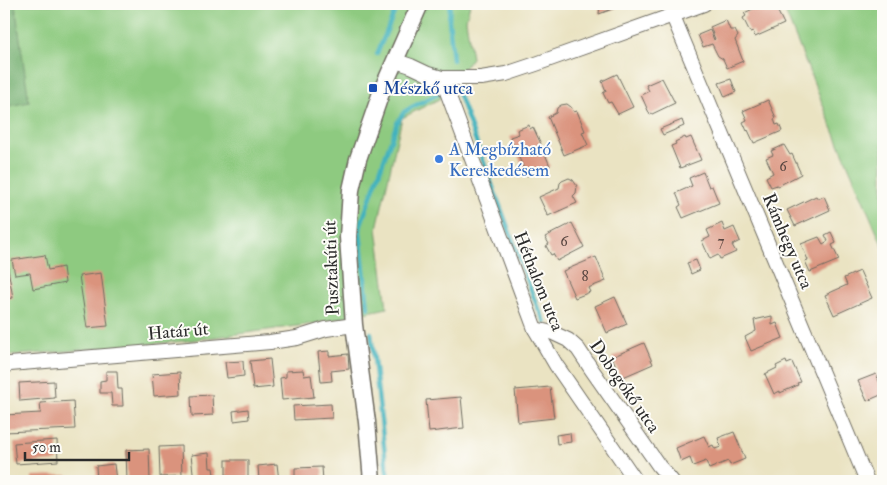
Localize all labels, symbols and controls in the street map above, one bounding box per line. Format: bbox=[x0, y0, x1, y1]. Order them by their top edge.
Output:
place label: Mészkő utca bbox=[383, 77, 474, 100]
marker: Mészkő utca bbox=[367, 82, 379, 94]
place label: A Megbízható Kereskedésem bbox=[448, 138, 552, 182]
marker: A Megbízható Kereskedésem bbox=[433, 153, 445, 165]
house number: 6 bbox=[779, 157, 788, 176]
street label: Rámhegy utca bbox=[757, 190, 818, 293]
street label: Pusztakúti út bbox=[318, 220, 345, 316]
street label: Héthalom utca bbox=[508, 228, 569, 335]
house number: 6 bbox=[560, 232, 569, 251]
house number: 7 bbox=[718, 232, 725, 251]
house number: 8 bbox=[581, 267, 589, 286]
street label: Határ út bbox=[147, 317, 210, 346]
street label: Dobogókő utca bbox=[584, 335, 666, 438]
scale bar bbox=[25, 430, 129, 462]
text: 50 m bbox=[32, 438, 61, 457]

